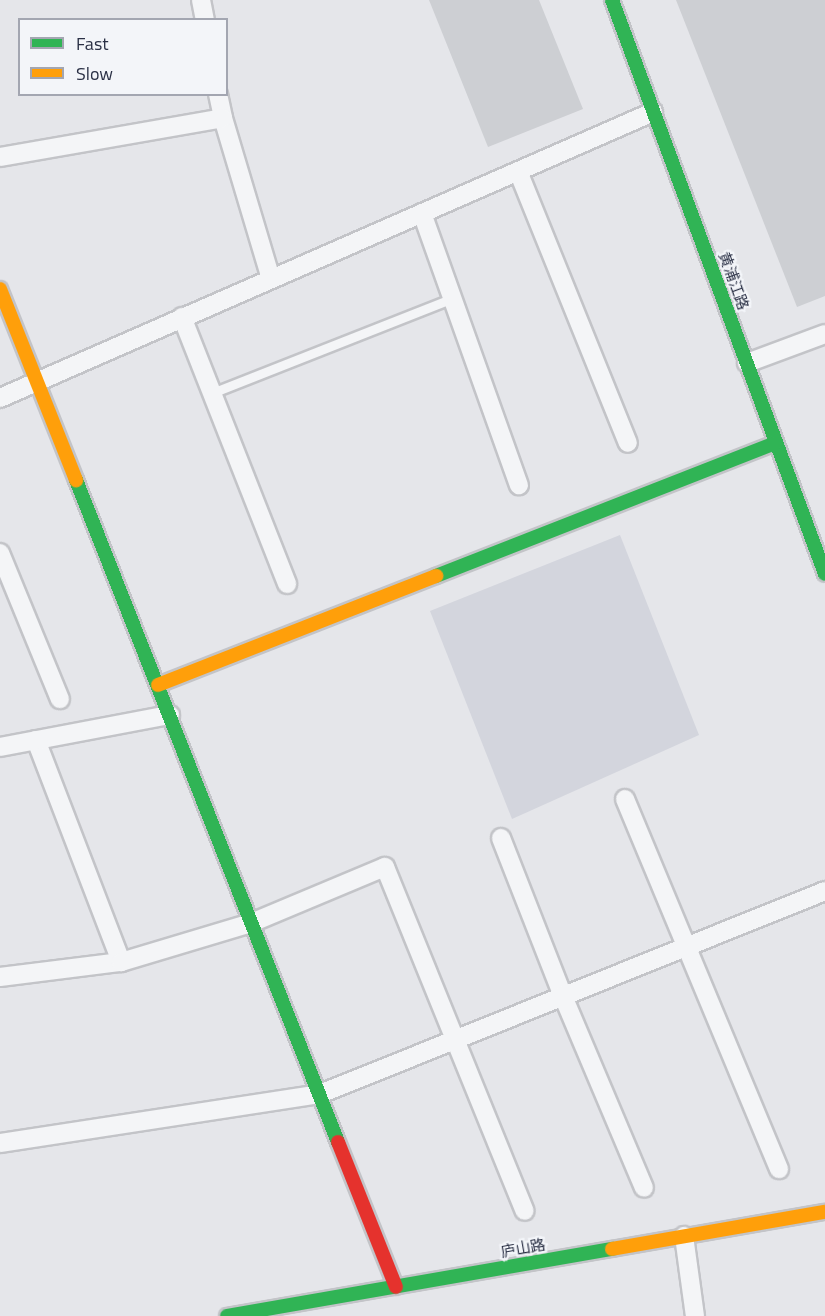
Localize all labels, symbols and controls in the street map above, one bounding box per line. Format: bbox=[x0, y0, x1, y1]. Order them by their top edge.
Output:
legend bbox=[18, 18, 228, 96]
text: Fast bbox=[76, 30, 109, 57]
text: Slow bbox=[76, 60, 113, 87]
street label: 黄浦江路 bbox=[715, 250, 753, 312]
street label: 庐山路 bbox=[499, 1235, 547, 1261]

